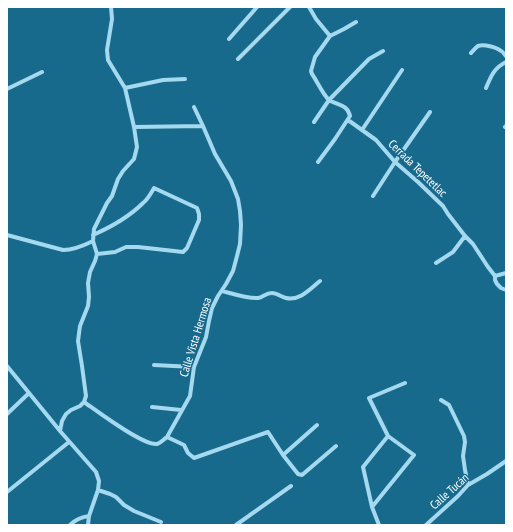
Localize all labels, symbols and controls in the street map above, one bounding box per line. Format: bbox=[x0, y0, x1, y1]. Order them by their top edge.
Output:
street label: Cerrada Tepetetlac bbox=[385, 136, 451, 200]
street label: Calle Vista Hermosa bbox=[176, 295, 214, 379]
street label: Calle Tucán bbox=[427, 470, 471, 512]

